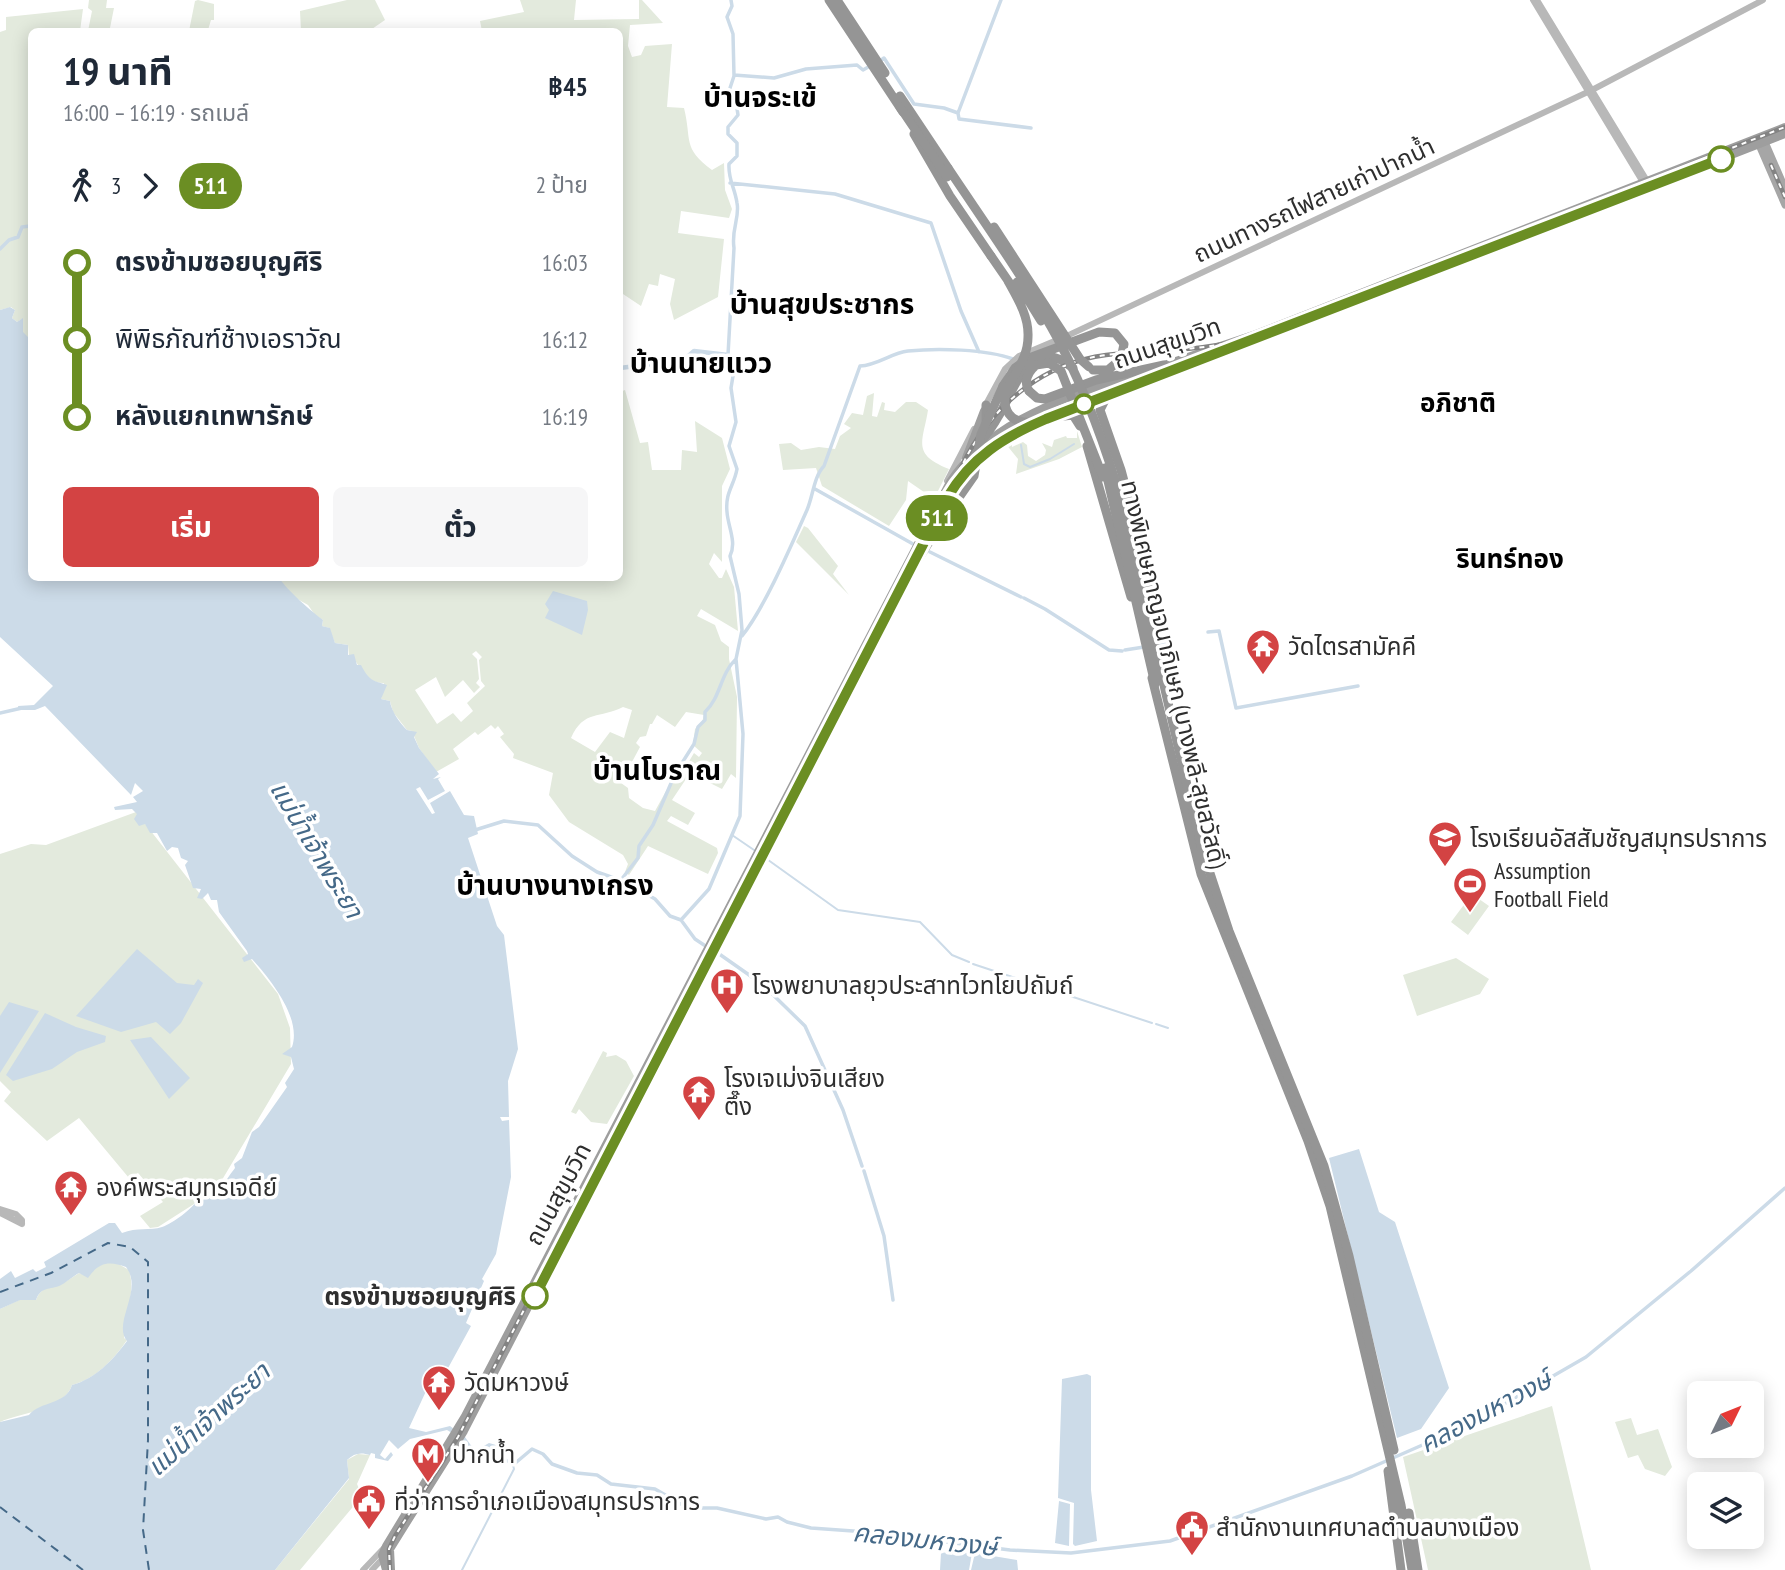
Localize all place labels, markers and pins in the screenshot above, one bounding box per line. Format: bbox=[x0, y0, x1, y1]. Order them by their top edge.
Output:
unlabelled marker bbox=[1708, 146, 1734, 172]
unlabelled marker bbox=[1074, 394, 1094, 414]
temple icon: วัดไตรสามัคคี bbox=[1244, 627, 1282, 676]
place label: วัดไตรสามัคคี bbox=[1288, 631, 1416, 662]
school or university icon: โรงเรียนอัสสัมชัญสมุทรปราการ bbox=[1426, 819, 1464, 868]
place label: โรงเรียนอัสสัมชัญสมุทรปราการ bbox=[1470, 823, 1767, 854]
place label: Assumption Football Field bbox=[1494, 855, 1609, 914]
sports icon: Assumption Football Field bbox=[1451, 865, 1489, 914]
hospital icon: โรงพยาบาลยุวประสาทไวทโยปถัมถ์ bbox=[708, 966, 746, 1015]
place label: โรงพยาบาลยุวประสาทไวทโยปถัมถ์ bbox=[752, 970, 1073, 1001]
place label: โรงเจเม่งจินเสียง ตึ๊ง bbox=[724, 1063, 885, 1122]
temple icon: โรงเจเม่งจินเสียง ตึ๊ง bbox=[680, 1073, 718, 1122]
temple icon: องค์พระสมุทรเจดีย์ bbox=[52, 1168, 90, 1217]
place label: องค์พระสมุทรเจดีย์ bbox=[96, 1172, 277, 1203]
place label: ตรงข้ามซอยบุญศิริ bbox=[324, 1281, 516, 1312]
marker: ตรงข้ามซอยบุญศิริ bbox=[522, 1283, 548, 1309]
temple icon: วัดมหาวงษ์ bbox=[420, 1363, 458, 1412]
place label: วัดมหาวงษ์ bbox=[464, 1367, 569, 1398]
metro station icon: ปากน้ำ bbox=[409, 1435, 447, 1484]
place label: ปากน้ำ bbox=[452, 1438, 515, 1470]
public building icon: ที่ว่าการอำเภอเมืองสมุทรปราการ bbox=[350, 1482, 388, 1531]
place label: ที่ว่าการอำเภอเมืองสมุทรปราการ bbox=[394, 1485, 700, 1517]
public building icon: สำนักงานเทศบาลตำบลบางเมือง bbox=[1173, 1508, 1211, 1557]
place label: สำนักงานเทศบาลตำบลบางเมือง bbox=[1216, 1512, 1519, 1543]

